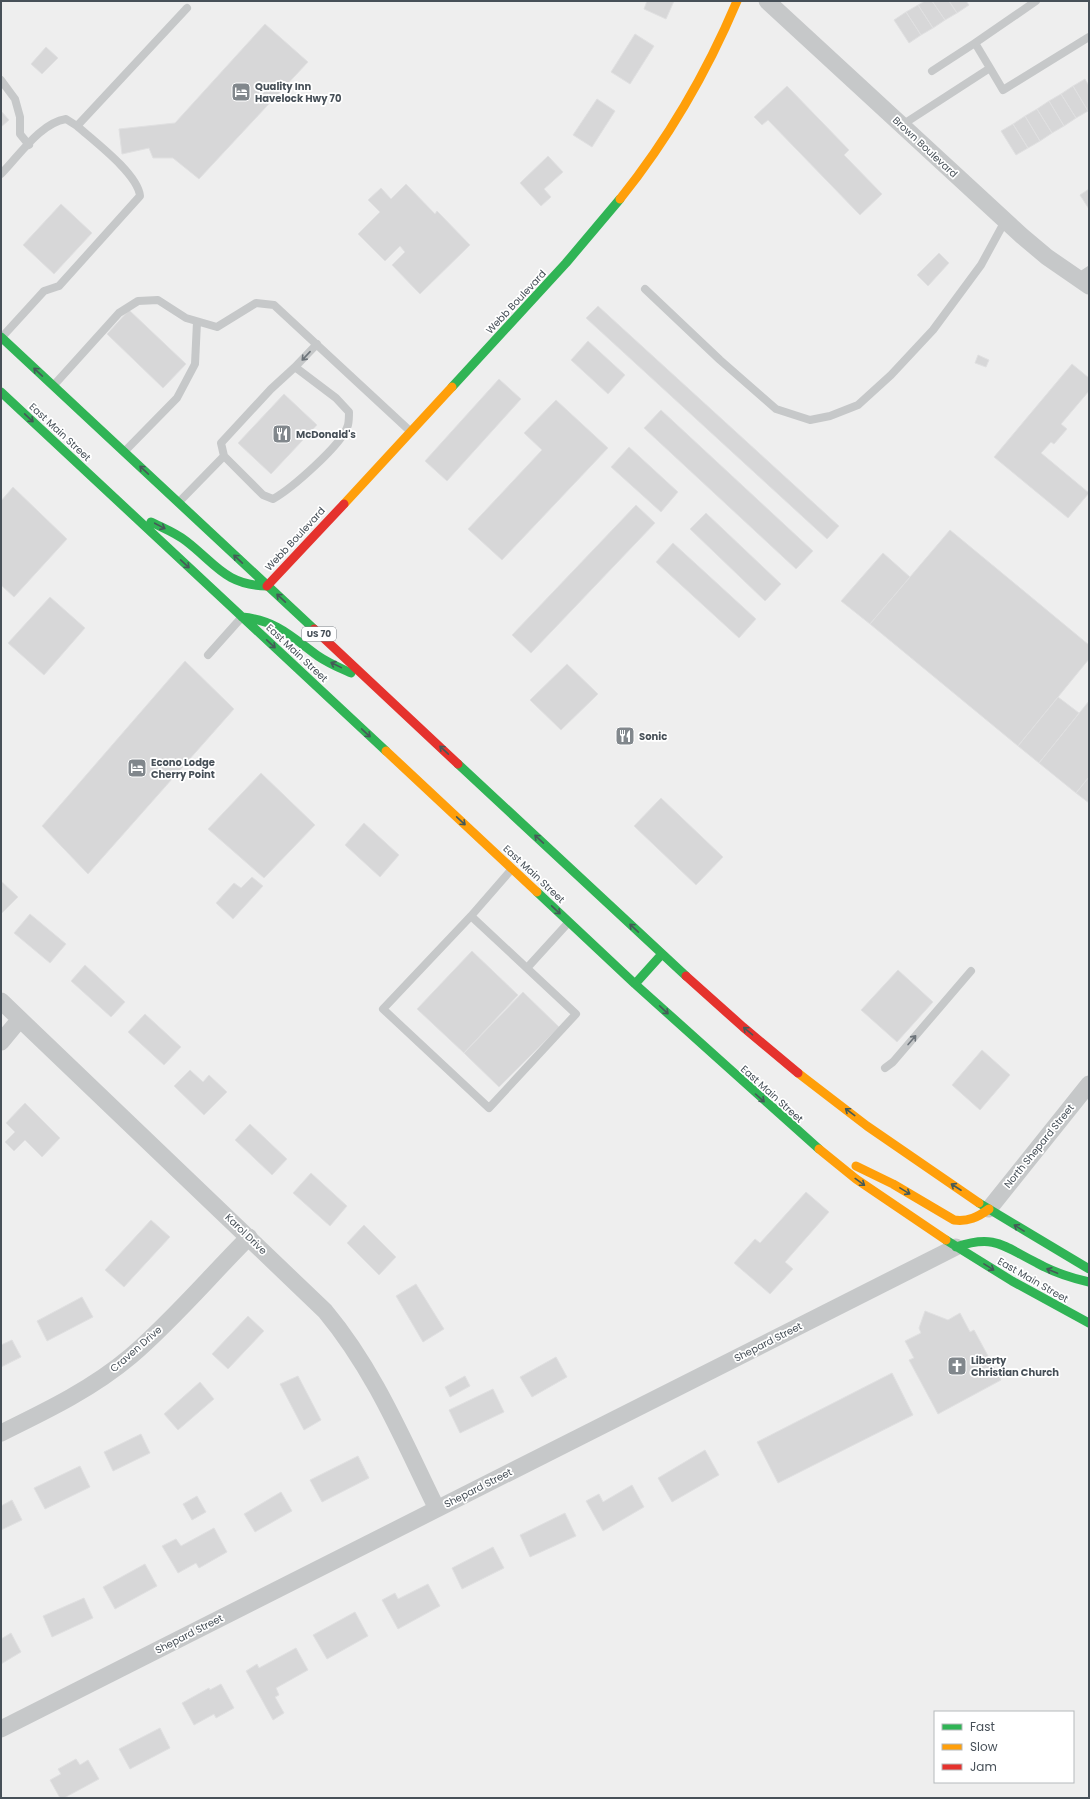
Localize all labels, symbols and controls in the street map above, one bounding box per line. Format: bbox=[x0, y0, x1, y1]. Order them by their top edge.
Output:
place label: Quality Inn Havelock Hwy 70 bbox=[255, 79, 342, 106]
hotel icon: Quality Inn Havelock Hwy 70 bbox=[230, 81, 252, 103]
street label: Brown Boulevard bbox=[889, 113, 961, 181]
street label: Webb Boulevard bbox=[482, 267, 550, 337]
one-way arrow bbox=[301, 351, 311, 361]
one-way arrow bbox=[33, 367, 43, 377]
street label: East Main Street bbox=[26, 399, 94, 465]
one-way arrow bbox=[24, 414, 35, 423]
restaurant icon: McDonald's bbox=[271, 423, 293, 445]
place label: McDonald's bbox=[296, 427, 356, 442]
one-way arrow bbox=[139, 466, 149, 475]
street label: Webb Boulevard bbox=[261, 504, 329, 574]
one-way arrow bbox=[154, 523, 166, 531]
one-way arrow bbox=[234, 555, 244, 564]
one-way arrow bbox=[180, 559, 190, 568]
one-way arrow bbox=[276, 594, 286, 603]
street label: East Main Street bbox=[263, 620, 331, 686]
road number: US 70 bbox=[302, 627, 336, 641]
one-way arrow bbox=[266, 639, 276, 649]
one-way arrow bbox=[330, 661, 342, 668]
restaurant icon: Sonic bbox=[614, 725, 636, 747]
one-way arrow bbox=[361, 728, 371, 737]
place label: Sonic bbox=[639, 729, 667, 744]
one-way arrow bbox=[438, 746, 449, 755]
place label: Econo Lodge Cherry Point bbox=[151, 755, 215, 782]
hotel icon: Econo Lodge Cherry Point bbox=[126, 757, 148, 779]
one-way arrow bbox=[456, 817, 466, 826]
one-way arrow bbox=[534, 834, 544, 844]
street label: East Main Street bbox=[500, 841, 568, 907]
one-way arrow bbox=[551, 905, 561, 915]
one-way arrow bbox=[629, 923, 639, 932]
one-way arrow bbox=[659, 1006, 669, 1015]
one-way arrow bbox=[743, 1027, 754, 1036]
one-way arrow bbox=[907, 1035, 916, 1045]
street label: East Main Street bbox=[737, 1062, 807, 1126]
one-way arrow bbox=[755, 1094, 765, 1103]
street label: North Shepard Street bbox=[1000, 1100, 1078, 1191]
one-way arrow bbox=[844, 1108, 855, 1117]
one-way arrow bbox=[854, 1177, 865, 1186]
one-way arrow bbox=[950, 1183, 962, 1191]
one-way arrow bbox=[899, 1188, 911, 1196]
street label: Karol Drive bbox=[222, 1210, 270, 1258]
one-way arrow bbox=[1014, 1224, 1025, 1232]
street label: East Main Street bbox=[995, 1254, 1072, 1307]
one-way arrow bbox=[983, 1264, 995, 1272]
one-way arrow bbox=[1046, 1266, 1058, 1274]
street label: Shepard Street bbox=[731, 1318, 805, 1366]
street label: Craven Drive bbox=[107, 1322, 165, 1376]
place label: Liberty Christian Church bbox=[971, 1353, 1059, 1380]
church icon: Liberty Christian Church bbox=[946, 1355, 968, 1377]
street label: Shepard Street bbox=[441, 1464, 515, 1512]
street label: Shepard Street bbox=[152, 1610, 226, 1658]
legend bbox=[934, 1711, 1074, 1783]
text: Fast bbox=[970, 1718, 995, 1735]
text: Slow bbox=[970, 1738, 998, 1755]
text: Jam bbox=[970, 1758, 997, 1775]

